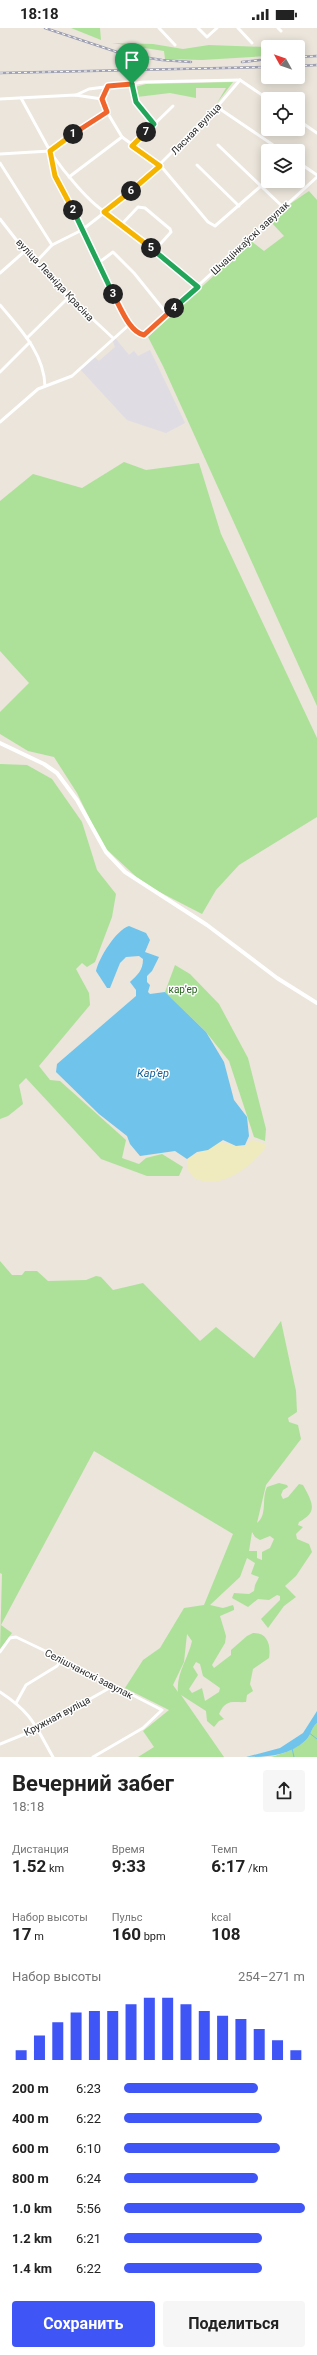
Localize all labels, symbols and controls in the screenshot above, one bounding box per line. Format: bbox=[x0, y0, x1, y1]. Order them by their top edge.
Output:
text: 18:18 bbox=[20, 5, 59, 23]
north arrow bbox=[261, 40, 305, 84]
map controls bbox=[261, 40, 305, 188]
pin bbox=[115, 43, 149, 84]
icon: arrive bbox=[121, 49, 143, 71]
button: locate bbox=[261, 92, 305, 136]
street label: Лясная вуліца bbox=[169, 101, 223, 157]
pin: 7 bbox=[136, 122, 156, 142]
pin: 1 bbox=[63, 124, 83, 144]
text: 7 bbox=[143, 125, 149, 138]
text: 1 bbox=[70, 127, 76, 140]
button: layers bbox=[261, 144, 305, 188]
pin: 6 bbox=[121, 181, 141, 201]
text: 6 bbox=[128, 184, 134, 197]
street label: Шчацінкаўскі завулак bbox=[209, 199, 292, 277]
pin: 2 bbox=[63, 200, 83, 220]
text: 2 bbox=[70, 203, 76, 216]
street label: вуліца Леаніда Красіна bbox=[14, 237, 96, 323]
pin: 5 bbox=[141, 238, 161, 258]
text: 5 bbox=[148, 241, 154, 254]
pin: 3 bbox=[103, 284, 123, 304]
text: 3 bbox=[110, 287, 116, 300]
pin: 4 bbox=[164, 298, 184, 318]
text: 4 bbox=[171, 301, 177, 314]
park label: карʼер bbox=[169, 984, 198, 995]
water label: Карʼер bbox=[137, 1067, 169, 1080]
street label: Селішчанскі завулак bbox=[43, 1647, 136, 1701]
street label: Кружная вуліца bbox=[22, 1694, 92, 1738]
button: share bbox=[263, 1770, 305, 1812]
text: Вечерний забег bbox=[12, 1771, 174, 1796]
text: 18:18 bbox=[12, 1799, 44, 1814]
text: Дистанция bbox=[12, 1843, 69, 1856]
text: Время bbox=[112, 1843, 145, 1856]
text: Темп bbox=[211, 1843, 238, 1856]
text: 1.52 bbox=[12, 1856, 46, 1876]
text: 9:33 bbox=[112, 1856, 146, 1876]
text: 6:17 bbox=[211, 1856, 245, 1876]
text: km bbox=[46, 1862, 64, 1875]
text: /km bbox=[245, 1862, 268, 1875]
text: Набор высоты bbox=[12, 1911, 88, 1924]
text: Пульс bbox=[112, 1911, 143, 1924]
text: kcal bbox=[211, 1911, 231, 1924]
text: 17 bbox=[12, 1924, 32, 1944]
text: 160 bbox=[112, 1924, 141, 1944]
text: 108 bbox=[211, 1924, 241, 1944]
text: m bbox=[32, 1930, 44, 1943]
text: bpm bbox=[141, 1930, 166, 1943]
text: Набор высоты bbox=[12, 1969, 101, 1984]
text: 254–271 m bbox=[238, 1969, 305, 1984]
text: 200 m bbox=[12, 2081, 49, 2096]
text: 6:23 bbox=[76, 2081, 101, 2096]
text: 400 m bbox=[12, 2111, 49, 2126]
text: 6:22 bbox=[76, 2111, 101, 2126]
text: 600 m bbox=[12, 2141, 49, 2156]
text: 6:10 bbox=[76, 2141, 101, 2156]
text: 800 m bbox=[12, 2171, 49, 2186]
text: 6:24 bbox=[76, 2171, 101, 2186]
text: 1.0 km bbox=[12, 2201, 52, 2216]
text: 5:56 bbox=[76, 2201, 101, 2216]
text: 1.2 km bbox=[12, 2231, 52, 2246]
text: 6:21 bbox=[76, 2231, 101, 2246]
text: 1.4 km bbox=[12, 2261, 52, 2276]
text: 6:22 bbox=[76, 2261, 101, 2276]
button: Сохранить bbox=[12, 2301, 155, 2347]
button: Поделиться bbox=[163, 2301, 305, 2347]

